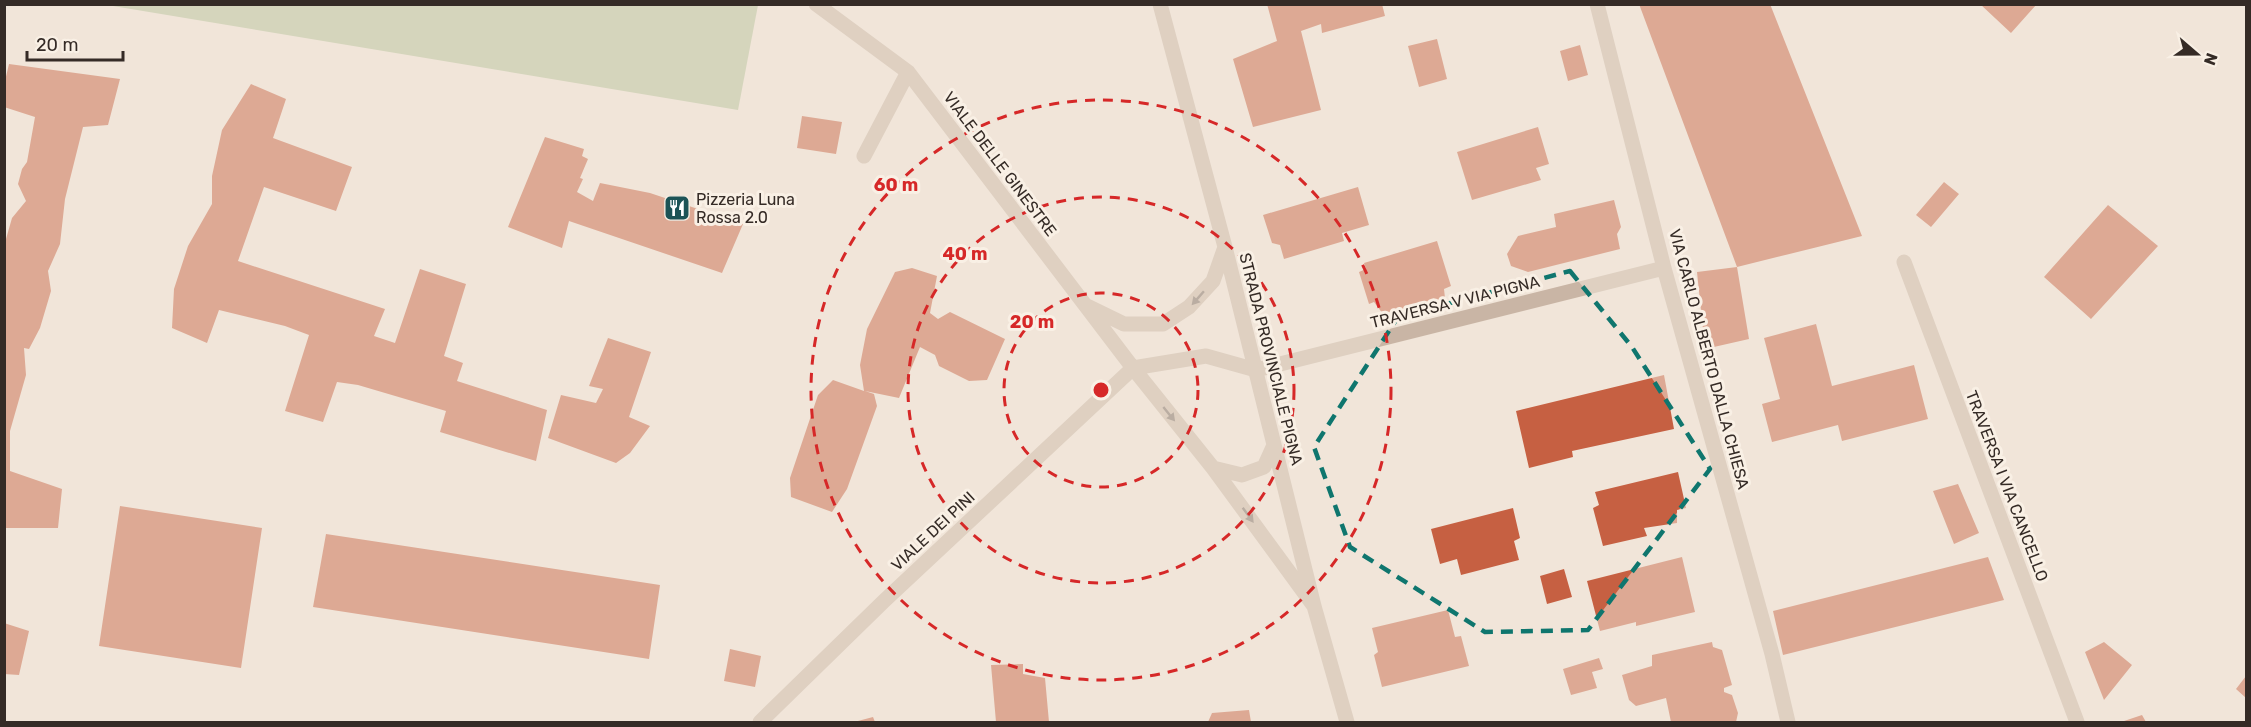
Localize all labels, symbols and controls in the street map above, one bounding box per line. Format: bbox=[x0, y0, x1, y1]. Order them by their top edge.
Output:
scale bar bbox=[27, 24, 123, 62]
north arrow bbox=[2167, 24, 2227, 84]
text: 20 m bbox=[36, 34, 78, 56]
text: N bbox=[2200, 50, 2222, 68]
street label: VIALE DELLE GINESTRE bbox=[939, 88, 1061, 240]
text: 60 m bbox=[874, 174, 918, 196]
place label: Pizzeria Luna Rossa 2.0 bbox=[696, 190, 795, 227]
restaurant icon: Pizzeria Luna Rossa 2.0 bbox=[662, 193, 692, 223]
street label: VIA CARLO ALBERTO DALLA CHIESA bbox=[1665, 227, 1753, 491]
text: 40 m bbox=[943, 243, 987, 265]
street label: STRADA PROVINCIALE PIGNA bbox=[1235, 251, 1307, 467]
street label: TRAVERSA V VIA PIGNA bbox=[1368, 272, 1542, 332]
one-way arrow bbox=[1192, 290, 1205, 305]
text: 20 m bbox=[1010, 311, 1054, 333]
centre of rings bbox=[1091, 380, 1111, 400]
street label: TRAVERSA I VIA CANCELLO bbox=[1962, 388, 2052, 584]
one-way arrow bbox=[1163, 406, 1175, 421]
street label: VIALE DEI PINI bbox=[887, 487, 979, 575]
one-way arrow bbox=[1242, 506, 1254, 522]

